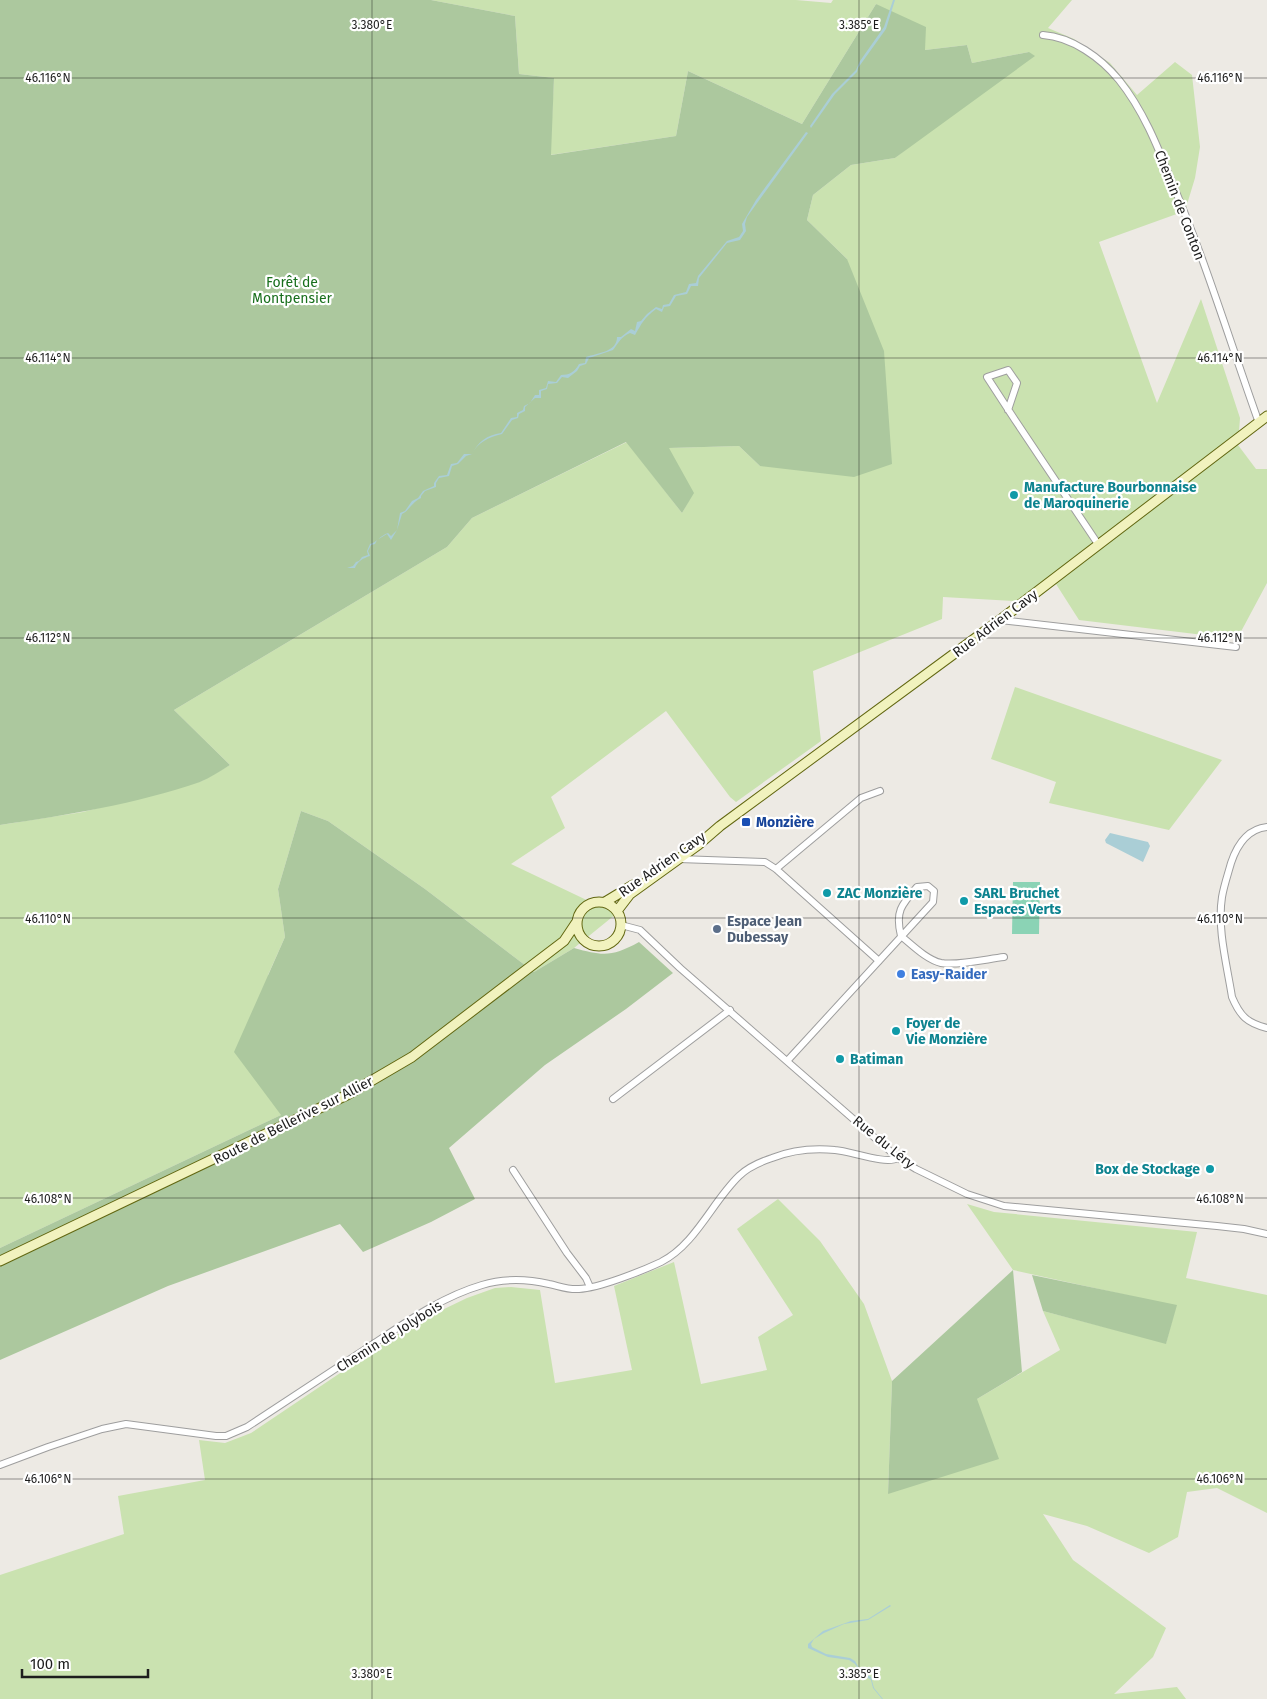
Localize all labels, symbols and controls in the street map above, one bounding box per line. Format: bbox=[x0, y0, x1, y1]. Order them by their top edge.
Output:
text: 3.380°E bbox=[352, 18, 392, 32]
text: 3.385°E bbox=[839, 18, 879, 32]
text: 46.116°N bbox=[25, 71, 71, 85]
text: 46.116°N bbox=[1197, 71, 1243, 85]
street label: Chemin de Conton bbox=[1151, 148, 1208, 263]
park label: Forêt de Montpensier bbox=[252, 274, 333, 307]
text: 46.114°N bbox=[25, 351, 71, 365]
text: 46.114°N bbox=[1197, 351, 1243, 365]
place label: Manufacture Bourbonnaise de Maroquinerie bbox=[1024, 479, 1197, 512]
marker: Manufacture Bourbonnaise de Maroquinerie bbox=[1008, 489, 1020, 501]
street label: Rue Adrien Cavy bbox=[949, 586, 1041, 661]
text: 46.112°N bbox=[25, 631, 71, 645]
text: 46.112°N bbox=[1197, 631, 1243, 645]
place label: Monzière bbox=[756, 814, 815, 831]
marker: Monzière bbox=[740, 816, 752, 828]
street label: Rue Adrien Cavy bbox=[616, 828, 709, 901]
place label: ZAC Monzière bbox=[837, 885, 923, 902]
place label: SARL Bruchet Espaces Verts bbox=[974, 885, 1062, 918]
marker: ZAC Monzière bbox=[821, 887, 833, 899]
marker: SARL Bruchet Espaces Verts bbox=[958, 895, 970, 907]
text: 46.110°N bbox=[25, 912, 71, 926]
text: 46.110°N bbox=[1197, 912, 1243, 926]
place label: Espace Jean Dubessay bbox=[727, 913, 802, 946]
marker: Espace Jean Dubessay bbox=[711, 923, 723, 935]
place label: Easy-Raider bbox=[911, 966, 987, 983]
marker: Easy-Raider bbox=[895, 968, 907, 980]
place label: Foyer de Vie Monzière bbox=[905, 1015, 988, 1048]
marker: Foyer de Vie Monzière bbox=[890, 1025, 902, 1037]
place label: Batiman bbox=[850, 1051, 903, 1068]
marker: Batiman bbox=[834, 1053, 846, 1065]
street label: Route de Bellerive sur Allier bbox=[211, 1072, 376, 1168]
street label: Rue du Léry bbox=[849, 1112, 918, 1173]
place label: Box de Stockage bbox=[1095, 1161, 1200, 1178]
marker: Box de Stockage bbox=[1204, 1163, 1216, 1175]
text: 46.108°N bbox=[24, 1192, 72, 1206]
text: 46.108°N bbox=[1196, 1192, 1244, 1206]
street label: Chemin de Jolybois bbox=[333, 1297, 446, 1376]
text: 46.106°N bbox=[24, 1472, 72, 1486]
text: 46.106°N bbox=[1196, 1472, 1244, 1486]
scale bar bbox=[22, 1646, 149, 1678]
text: 100 m bbox=[30, 1655, 70, 1673]
text: 3.380°E bbox=[352, 1667, 392, 1681]
text: 3.385°E bbox=[839, 1667, 879, 1681]

